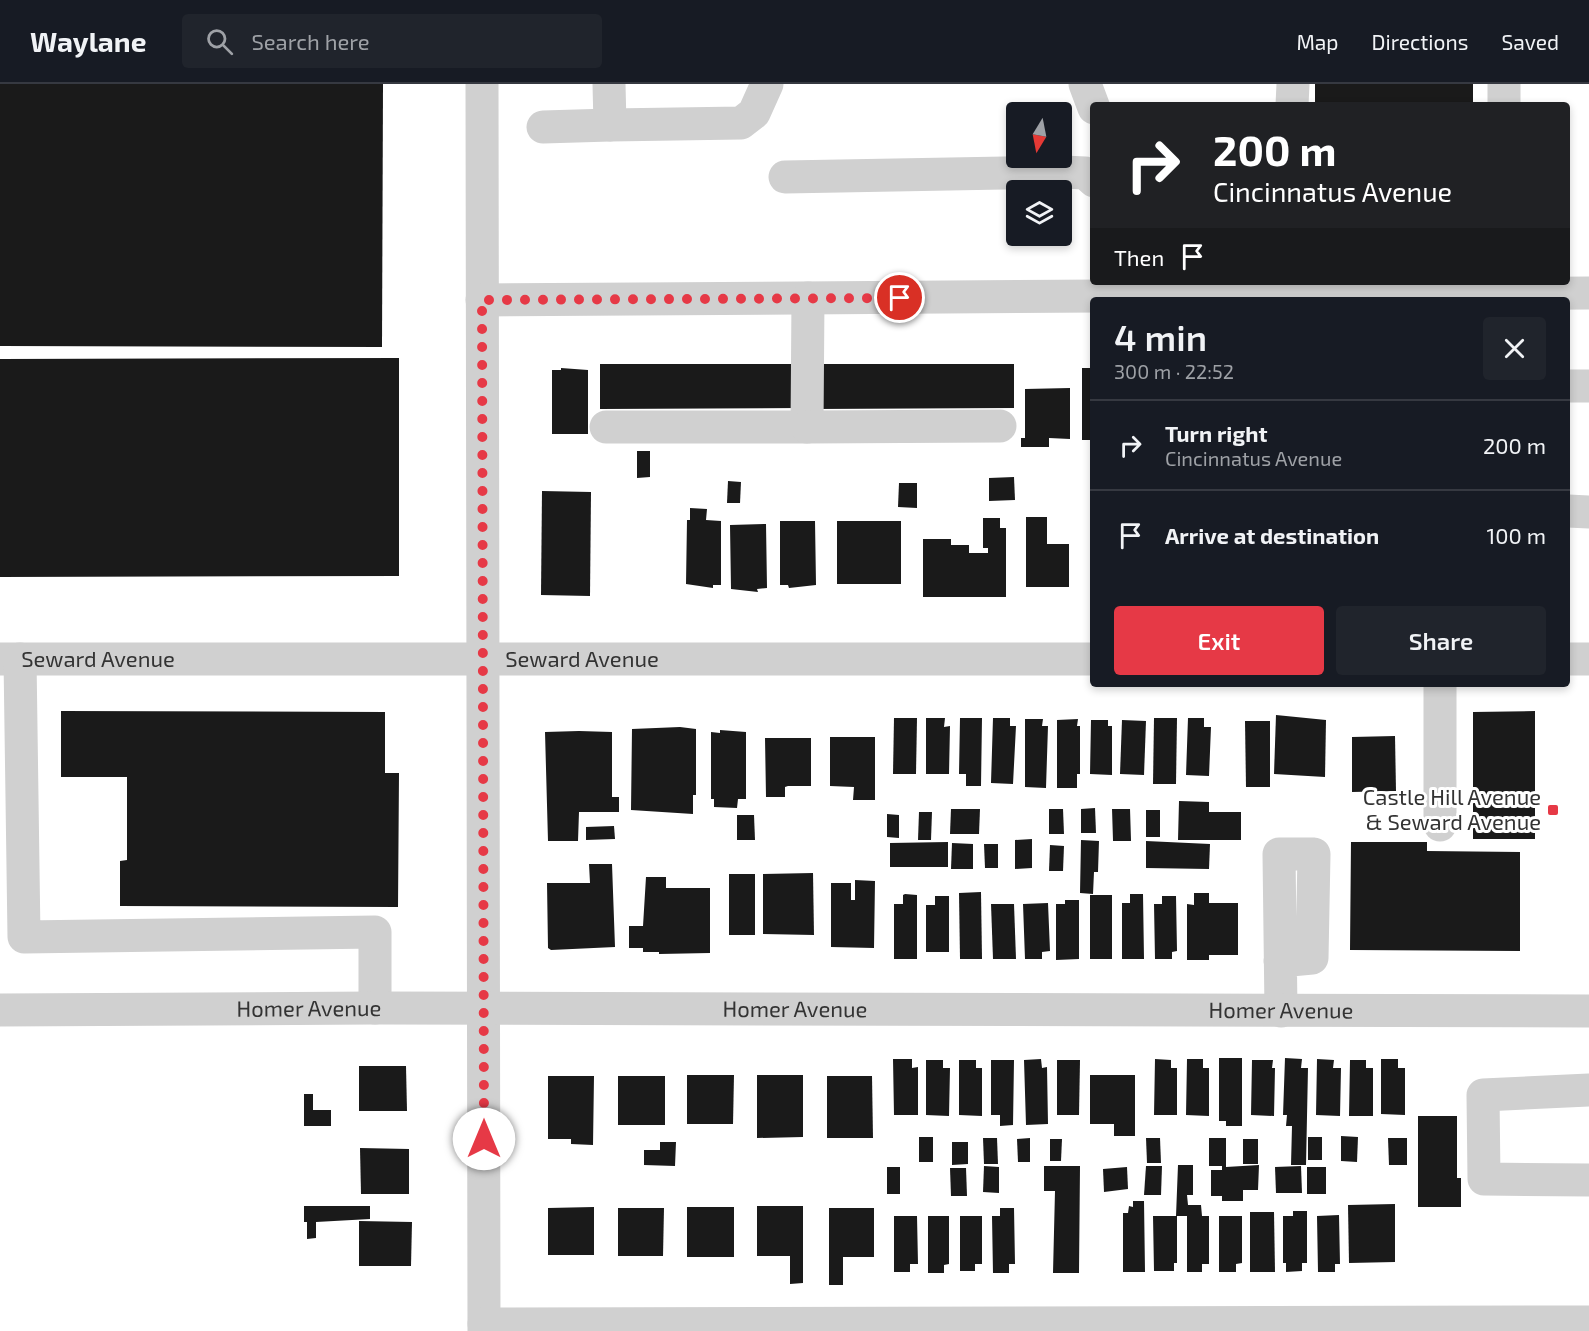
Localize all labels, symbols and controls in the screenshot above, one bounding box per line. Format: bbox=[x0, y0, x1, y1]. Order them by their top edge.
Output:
search box bbox=[182, 14, 602, 68]
text: Waylane bbox=[30, 24, 146, 58]
icon: search bbox=[203, 25, 236, 58]
text: Search here bbox=[251, 28, 370, 54]
text: Map bbox=[1296, 29, 1339, 54]
text: Directions bbox=[1372, 29, 1468, 54]
text: Saved bbox=[1501, 29, 1559, 54]
north arrow bbox=[1006, 102, 1072, 168]
map controls bbox=[1006, 102, 1072, 246]
text: 200 m bbox=[1213, 124, 1336, 174]
icon: right bbox=[1114, 126, 1192, 204]
text: Cincinnatus Avenue bbox=[1213, 175, 1452, 207]
button: layers bbox=[1006, 180, 1072, 246]
icon: arrive bbox=[1176, 240, 1209, 273]
text: Then bbox=[1114, 244, 1164, 270]
pin bbox=[874, 272, 925, 323]
icon: arrive bbox=[883, 281, 916, 314]
text: 4 min bbox=[1114, 315, 1207, 358]
button: close bbox=[1483, 317, 1546, 380]
text: 300 m · 22:52 bbox=[1114, 359, 1234, 383]
text: Turn right bbox=[1165, 420, 1267, 446]
icon: right bbox=[1114, 429, 1147, 462]
text: 200 m bbox=[1483, 432, 1546, 458]
text: Cincinnatus Avenue bbox=[1165, 446, 1342, 470]
icon: arrive bbox=[1114, 519, 1147, 552]
text: Arrive at destination bbox=[1165, 522, 1379, 548]
text: 100 m bbox=[1487, 522, 1546, 548]
button: Exit bbox=[1114, 606, 1324, 675]
button: Share bbox=[1336, 606, 1546, 675]
street label: Seward Avenue bbox=[21, 645, 175, 671]
street label: Seward Avenue bbox=[505, 645, 659, 671]
place label: Castle Hill Avenue & Seward Avenue bbox=[1363, 783, 1541, 834]
marker: Castle Hill Avenue & Seward Avenue bbox=[1546, 803, 1560, 817]
street label: Homer Avenue bbox=[236, 994, 381, 1021]
street label: Homer Avenue bbox=[723, 995, 867, 1021]
street label: Homer Avenue bbox=[1209, 996, 1353, 1022]
position arrow bbox=[452, 1107, 516, 1171]

